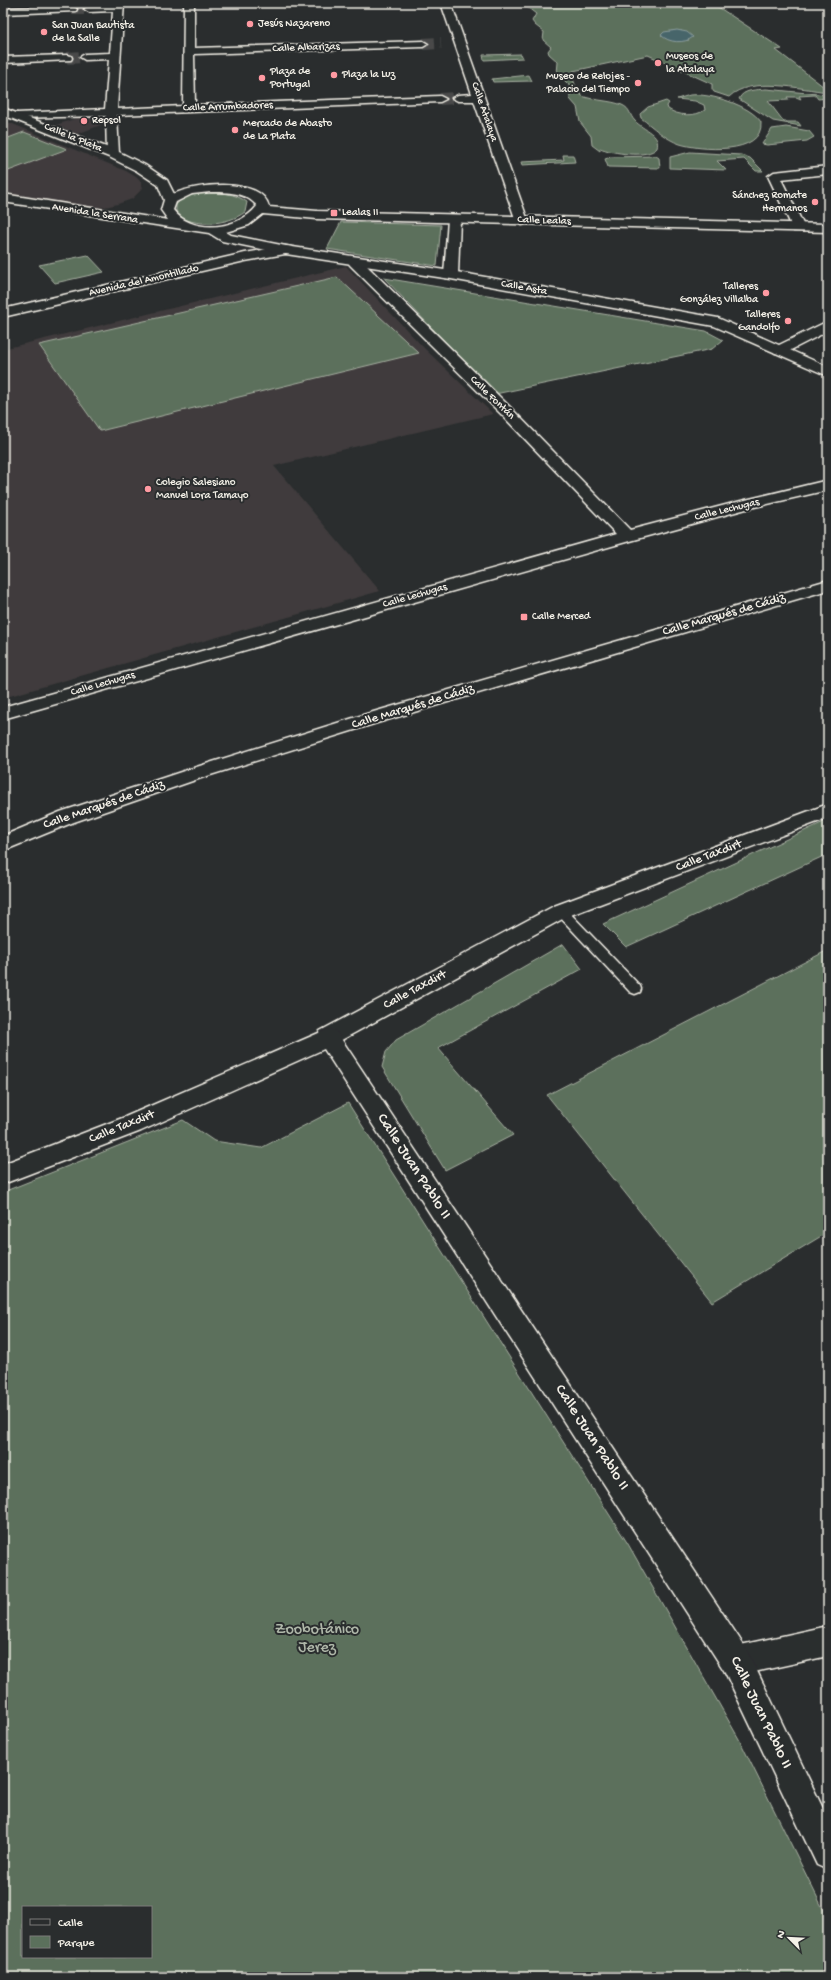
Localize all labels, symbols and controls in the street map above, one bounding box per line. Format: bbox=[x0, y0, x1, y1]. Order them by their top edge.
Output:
place label: Jesús Nazareno bbox=[258, 18, 330, 30]
marker: Jesús Nazareno bbox=[245, 19, 255, 29]
place label: San Juan Bautista de la Salle bbox=[52, 20, 135, 45]
marker: San Juan Bautista de la Salle bbox=[39, 27, 49, 37]
street label: Calle Albarizas bbox=[272, 41, 341, 55]
place label: Museos de la Atalaya bbox=[666, 51, 715, 76]
marker: Museos de la Atalaya bbox=[653, 58, 663, 68]
place label: Plaza de Portugal bbox=[269, 66, 311, 91]
place label: Plaza la Luz bbox=[341, 69, 396, 81]
marker: Plaza la Luz bbox=[329, 70, 339, 80]
place label: Museo de Relojes - Palacio del Tiempo bbox=[545, 71, 631, 96]
marker: Plaza de Portugal bbox=[257, 73, 267, 83]
marker: Museo de Relojes - Palacio del Tiempo bbox=[633, 78, 643, 88]
street label: Calle Atalaya bbox=[468, 81, 500, 144]
street label: Calle Arrumbadores bbox=[183, 99, 274, 115]
place label: Repsol bbox=[92, 115, 122, 127]
marker: Repsol bbox=[79, 116, 89, 126]
place label: Mercado de Abasto de La Plata bbox=[243, 118, 332, 143]
street label: Calle la Plata bbox=[42, 121, 105, 155]
marker: Mercado de Abasto de La Plata bbox=[230, 125, 240, 135]
place label: Sánchez Romate Hermanos bbox=[732, 190, 808, 215]
marker: Sánchez Romate Hermanos bbox=[810, 197, 820, 207]
street label: Avenida la Serrana bbox=[51, 201, 140, 227]
place label: Lealas II bbox=[342, 207, 379, 219]
marker: Lealas II bbox=[329, 208, 339, 218]
street label: Calle Lealas bbox=[517, 214, 572, 228]
street label: Avenida del Amontillado bbox=[88, 262, 200, 299]
street label: Calle Asta bbox=[500, 278, 549, 298]
place label: Talleres González Villalba bbox=[680, 281, 759, 306]
marker: Talleres González Villalba bbox=[761, 288, 771, 298]
place label: Talleres Gandolfo bbox=[738, 309, 781, 334]
marker: Talleres Gandolfo bbox=[783, 316, 793, 326]
street label: Calle Fontán bbox=[467, 374, 517, 423]
place label: Colegio Salesiano Manuel Lora Tamayo bbox=[156, 477, 249, 502]
marker: Colegio Salesiano Manuel Lora Tamayo bbox=[143, 484, 153, 494]
street label: Calle Lechugas bbox=[693, 496, 761, 524]
street label: Calle Lechugas bbox=[382, 581, 449, 611]
street label: Calle Marqués de Cádiz bbox=[661, 590, 788, 640]
place label: Calle Merced bbox=[532, 611, 592, 623]
marker: Calle Merced bbox=[519, 612, 529, 622]
street label: Calle Lechugas bbox=[70, 669, 137, 699]
street label: Calle Marqués de Cádiz bbox=[350, 681, 477, 733]
street label: Calle Marqués de Cádiz bbox=[42, 777, 168, 833]
street label: Calle Taxdirt bbox=[674, 836, 746, 875]
street label: Calle Taxdirt bbox=[381, 966, 451, 1013]
street label: Calle Taxdirt bbox=[87, 1106, 158, 1147]
street label: Calle Juan Pablo II bbox=[372, 1111, 454, 1223]
street label: Calle Juan Pablo II bbox=[550, 1382, 632, 1494]
park label: Zoobotánico Jerez bbox=[275, 1621, 359, 1658]
street label: Calle Juan Pablo II bbox=[725, 1654, 795, 1772]
legend bbox=[22, 1906, 152, 1958]
text: Calle bbox=[58, 1917, 83, 1931]
north arrow bbox=[769, 1918, 809, 1958]
text: N bbox=[775, 1929, 789, 1940]
text: Parque bbox=[57, 1937, 95, 1951]

